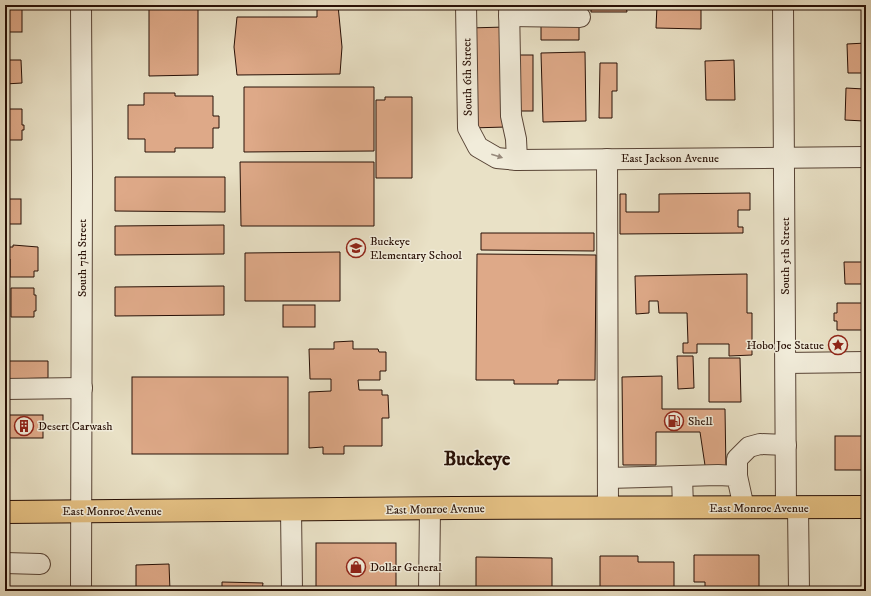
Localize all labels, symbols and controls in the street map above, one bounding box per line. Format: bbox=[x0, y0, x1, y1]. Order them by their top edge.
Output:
street label: South 6th Street bbox=[459, 38, 476, 116]
street label: East Jackson Avenue bbox=[621, 151, 719, 166]
one-way arrow bbox=[491, 154, 503, 160]
street label: South 5th Street bbox=[778, 217, 793, 295]
street label: South 7th Street bbox=[75, 219, 90, 297]
place label: Buckeye Elementary School bbox=[370, 234, 462, 263]
school or university icon: Buckeye Elementary School bbox=[345, 237, 367, 259]
place icon: Hobo Joe Statue bbox=[827, 334, 849, 356]
place label: Hobo Joe Statue bbox=[746, 338, 824, 353]
fuel station icon: Shell bbox=[663, 410, 685, 432]
place label: Shell bbox=[688, 414, 713, 429]
building icon: Desert Carwash bbox=[13, 415, 35, 437]
place label: Desert Carwash bbox=[38, 419, 113, 434]
district label: Buckeye bbox=[444, 447, 511, 472]
street label: East Monroe Avenue bbox=[385, 501, 485, 518]
street label: East Monroe Avenue bbox=[709, 501, 809, 516]
street label: East Monroe Avenue bbox=[62, 504, 162, 519]
shop icon: Dollar General bbox=[345, 556, 367, 578]
place label: Dollar General bbox=[370, 560, 442, 575]

